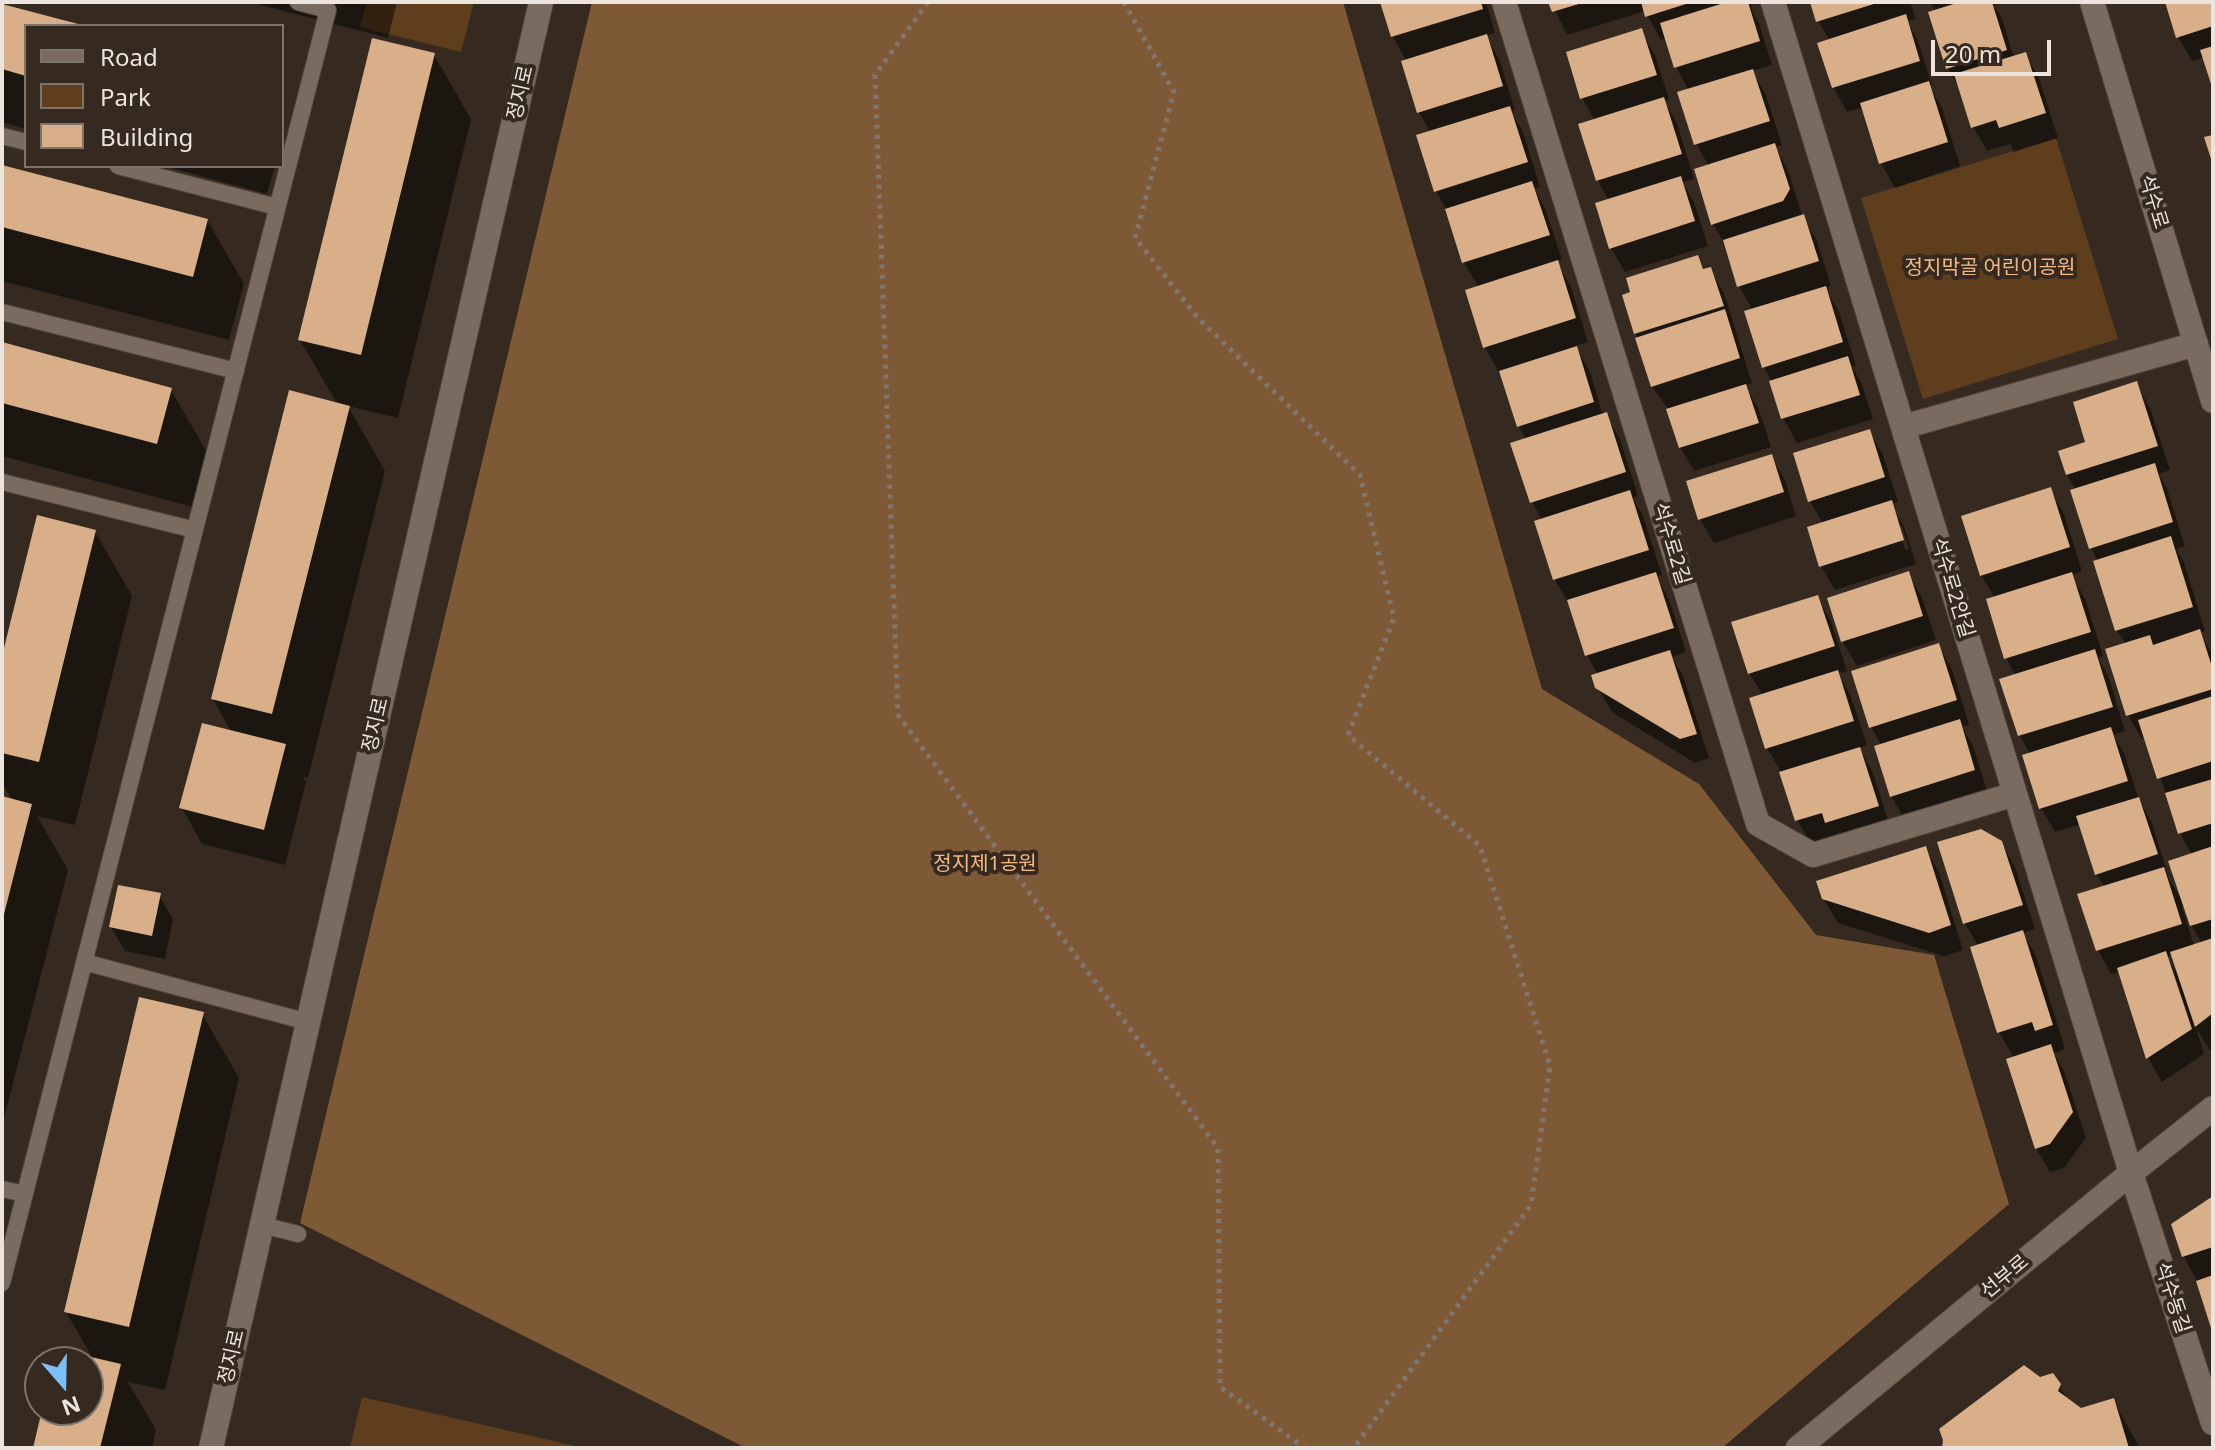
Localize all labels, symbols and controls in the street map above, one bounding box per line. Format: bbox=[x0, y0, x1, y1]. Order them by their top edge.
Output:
legend bbox=[24, 24, 284, 168]
scale bar bbox=[1935, 24, 2055, 74]
text: 20 m bbox=[1945, 37, 2001, 70]
text: Road bbox=[100, 40, 158, 73]
street label: 정지로 bbox=[503, 63, 539, 123]
text: Park bbox=[100, 80, 151, 113]
text: Building bbox=[100, 120, 193, 153]
street label: 석수로 bbox=[2133, 172, 2173, 232]
park label: 정지막골 어린이공원 bbox=[1905, 256, 2075, 280]
street label: 석수로2길 bbox=[1647, 500, 1695, 588]
street label: 석수로2안길 bbox=[1925, 535, 1979, 641]
street label: 정지로 bbox=[358, 695, 394, 755]
park label: 정지제1공원 bbox=[933, 852, 1037, 876]
street label: 선부로 bbox=[1976, 1250, 2034, 1304]
street label: 석수동길 bbox=[2149, 1259, 2195, 1337]
street label: 정지로 bbox=[214, 1327, 250, 1387]
north arrow bbox=[24, 1346, 104, 1426]
text: N bbox=[58, 1390, 85, 1424]

